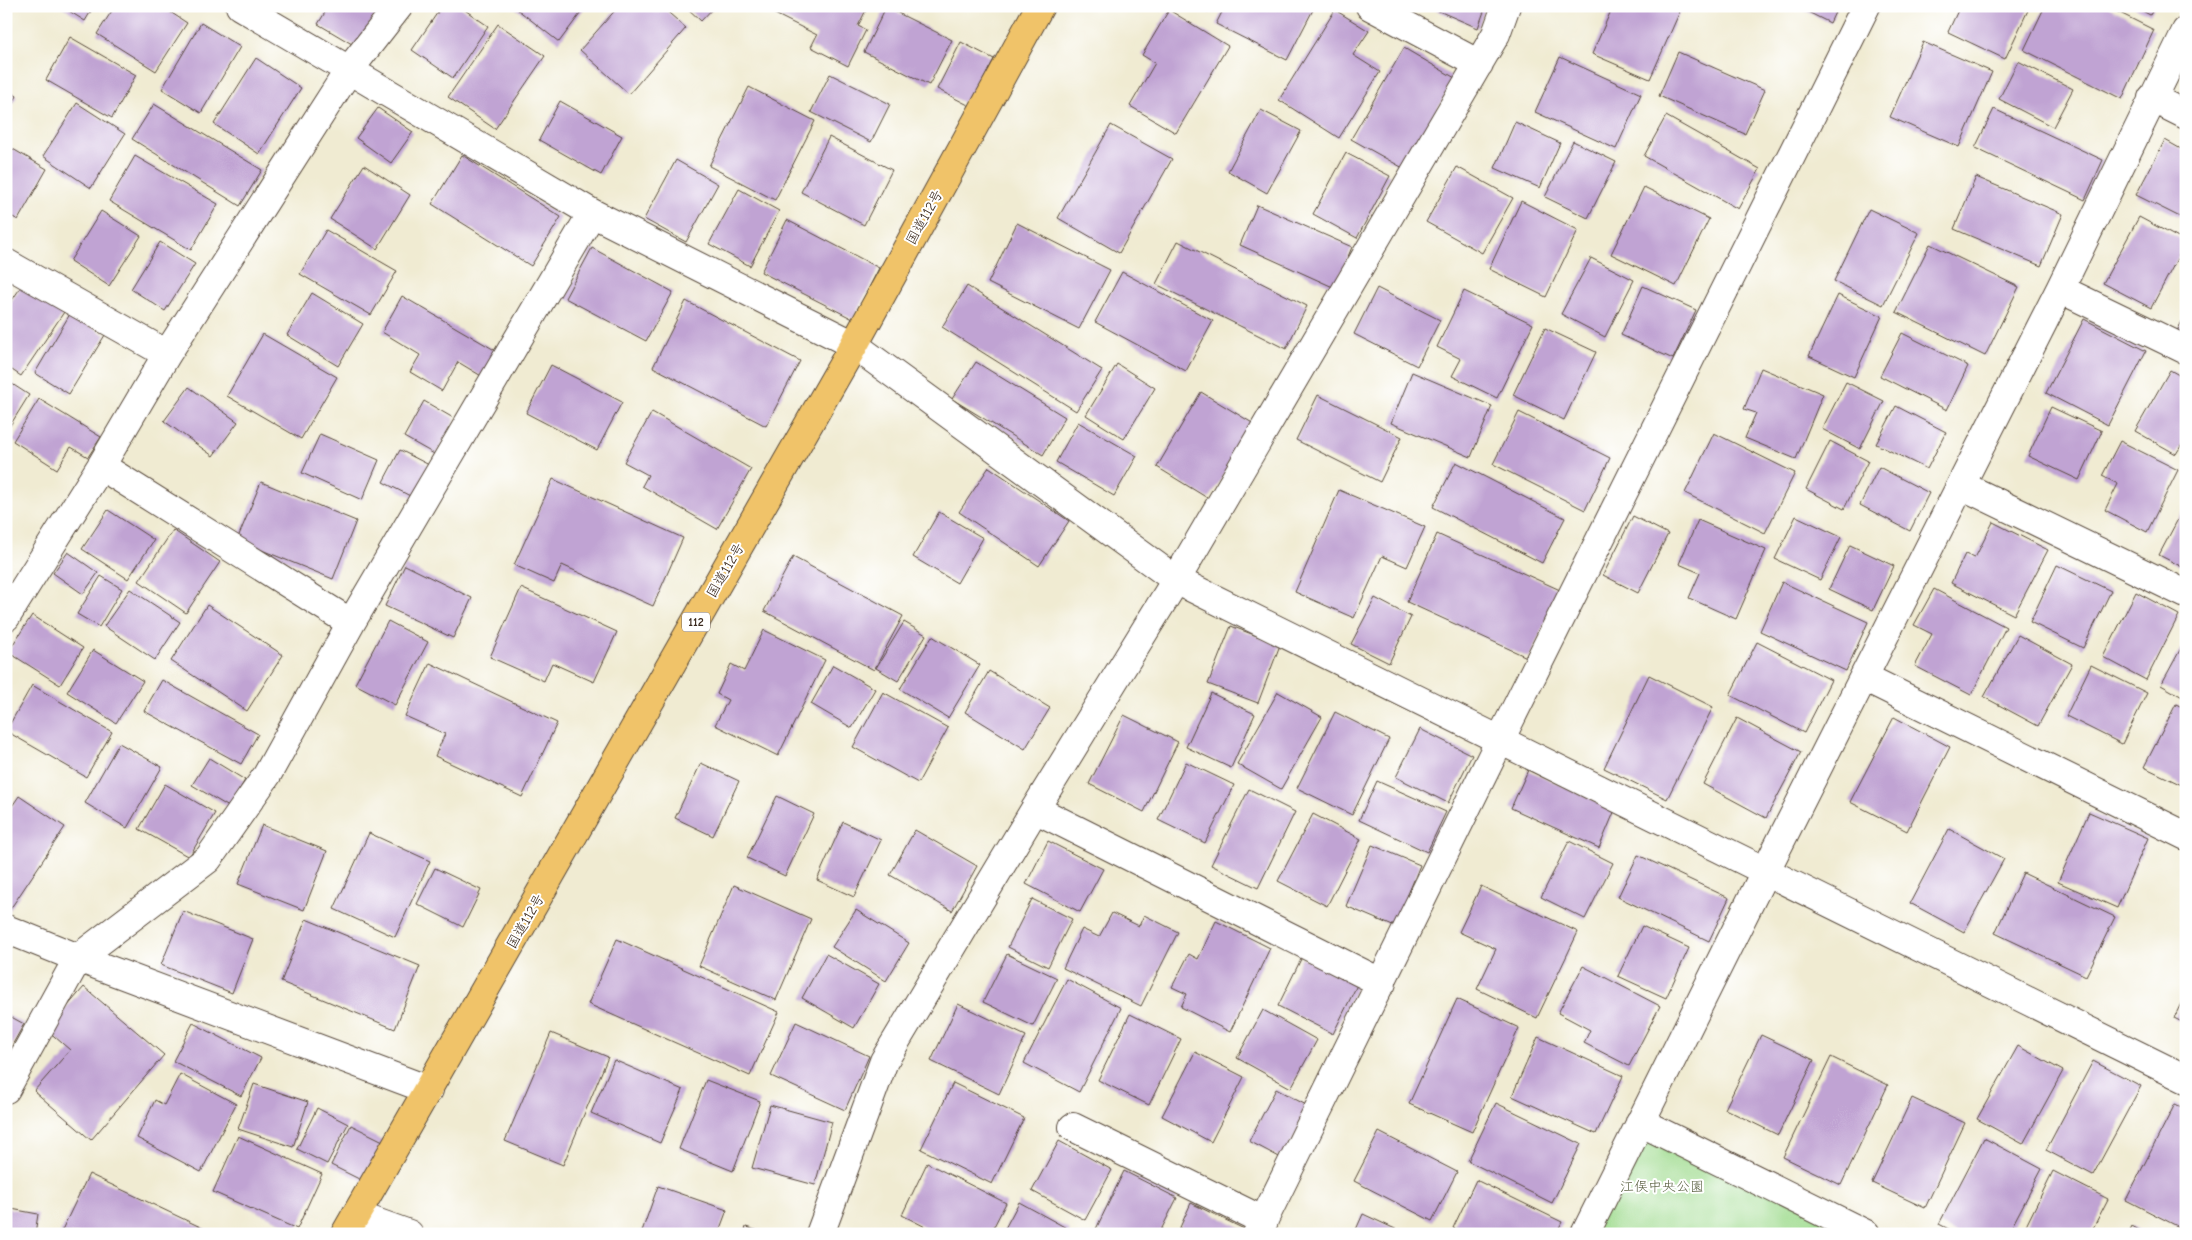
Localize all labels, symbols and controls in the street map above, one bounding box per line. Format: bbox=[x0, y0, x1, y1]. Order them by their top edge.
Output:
street label: 国道112号 bbox=[902, 187, 947, 248]
street label: 国道112号 bbox=[703, 540, 748, 601]
road number: 112 bbox=[682, 612, 710, 632]
street label: 国道112号 bbox=[503, 891, 548, 952]
park label: 江俣中央公園 bbox=[1620, 1178, 1704, 1195]

